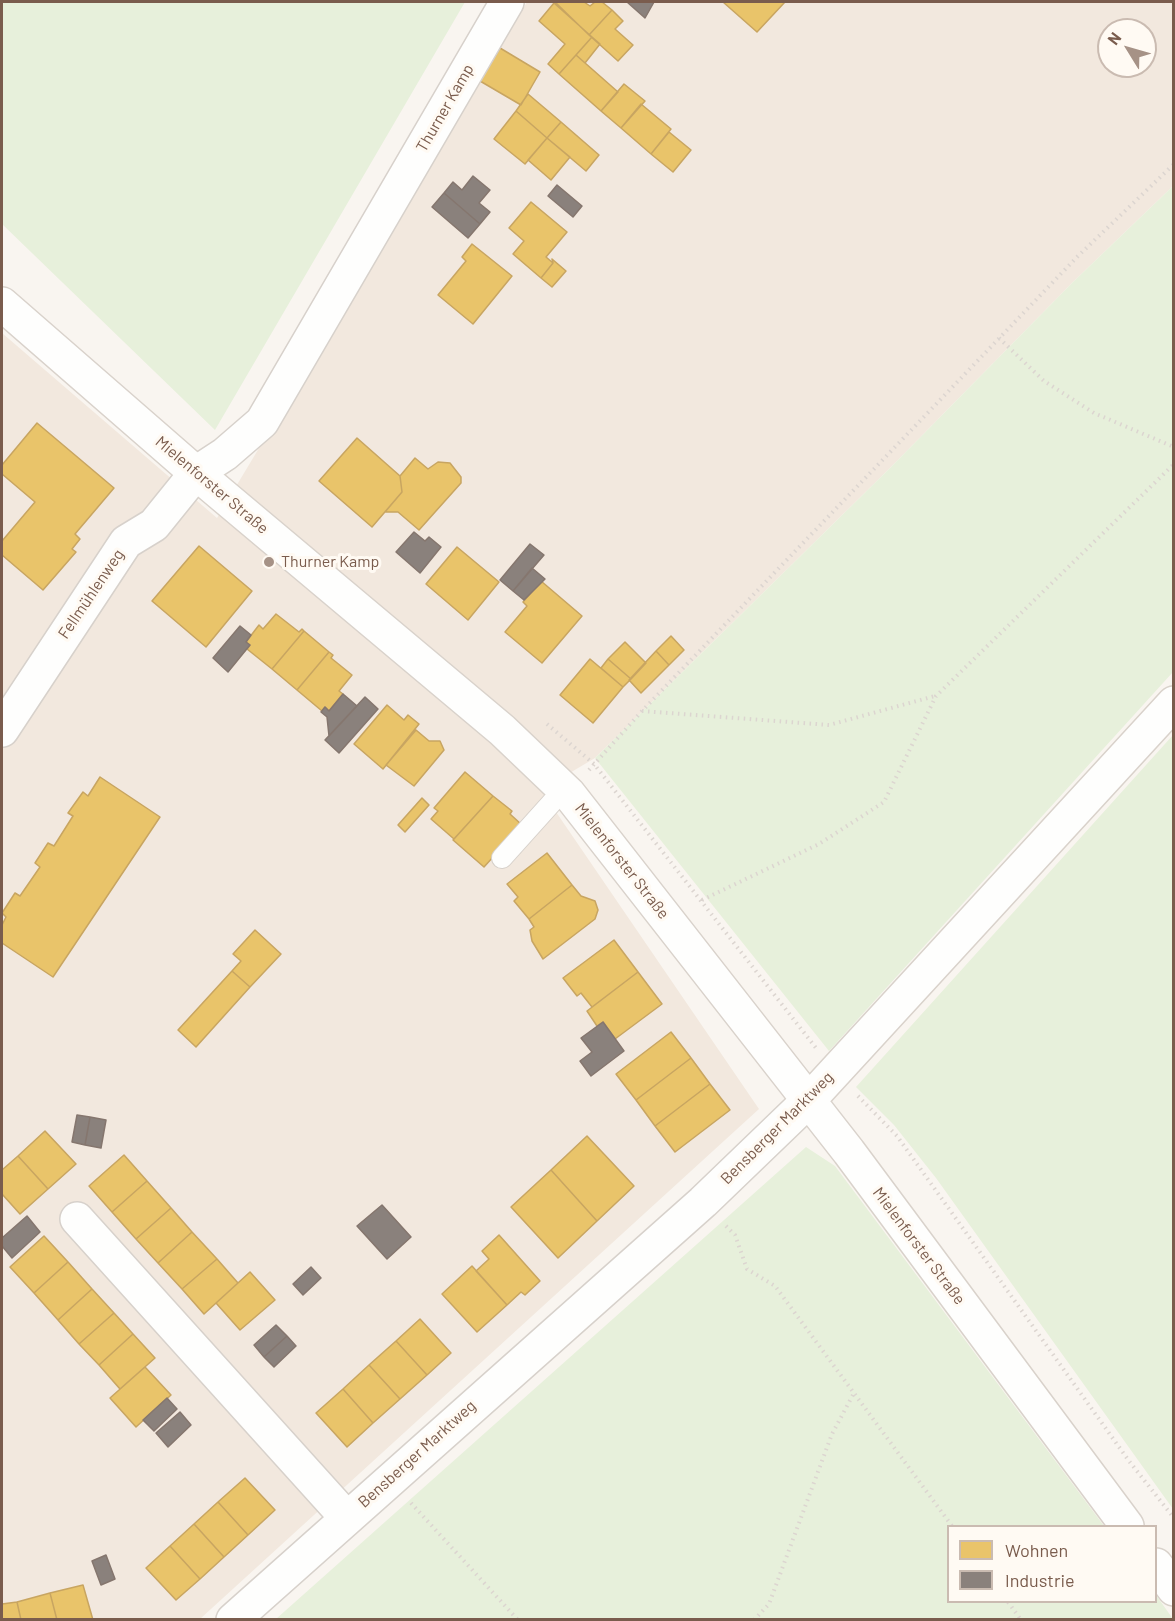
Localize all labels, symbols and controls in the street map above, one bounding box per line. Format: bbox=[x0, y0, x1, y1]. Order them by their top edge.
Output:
north arrow bbox=[1097, 18, 1157, 78]
text: N bbox=[1103, 28, 1125, 48]
street label: Thurner Kamp bbox=[412, 61, 478, 155]
street label: Mielenforster Straße bbox=[152, 432, 272, 538]
street label: Fellmühlenweg bbox=[54, 546, 128, 642]
place label: Thurner Kamp bbox=[281, 552, 379, 572]
marker: Thurner Kamp bbox=[262, 555, 276, 569]
street label: Mielenforster Straße bbox=[571, 799, 673, 923]
street label: Bensberger Marktweg bbox=[717, 1068, 837, 1188]
street label: Mielenforster Straße bbox=[869, 1184, 969, 1308]
street label: Bensberger Marktweg bbox=[354, 1396, 480, 1512]
legend bbox=[947, 1525, 1157, 1603]
text: Wohnen bbox=[1005, 1539, 1068, 1561]
text: Industrie bbox=[1005, 1569, 1075, 1591]

